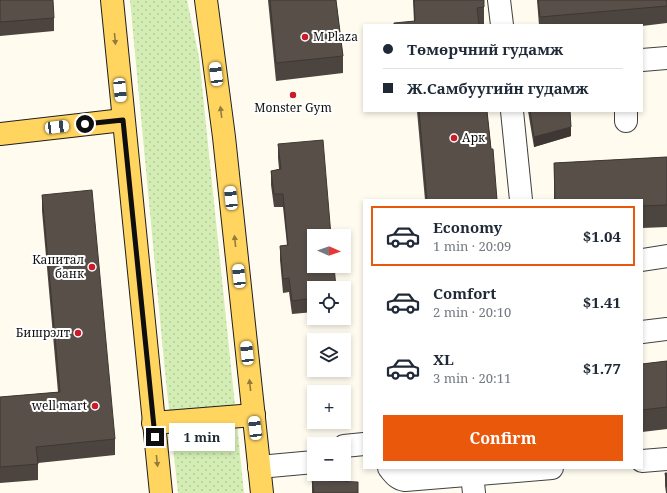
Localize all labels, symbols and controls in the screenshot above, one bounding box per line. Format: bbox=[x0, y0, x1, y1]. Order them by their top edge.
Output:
place label: M Plaza bbox=[313, 28, 358, 45]
marker: M Plaza bbox=[300, 32, 310, 42]
one-way arrow bbox=[112, 33, 118, 45]
text: Төмөрчний гудамж bbox=[407, 39, 563, 59]
car bbox=[209, 61, 223, 87]
car bbox=[113, 77, 127, 103]
text: Ж.Самбуугийн гудамж bbox=[407, 78, 589, 98]
marker: Monster Gym bbox=[288, 90, 298, 100]
place label: Monster Gym bbox=[254, 99, 332, 116]
one-way arrow bbox=[218, 106, 224, 118]
route start bbox=[76, 115, 94, 133]
car bbox=[44, 120, 70, 134]
place label: Арк bbox=[462, 129, 486, 146]
marker: Арк bbox=[449, 133, 459, 143]
car bbox=[224, 185, 238, 211]
text: Economy bbox=[433, 217, 502, 237]
icon: car bbox=[385, 218, 421, 254]
text: $1.04 bbox=[583, 226, 621, 246]
north arrow bbox=[307, 229, 351, 273]
map controls bbox=[307, 229, 351, 481]
one-way arrow bbox=[232, 235, 239, 247]
text: 1 min · 20:09 bbox=[433, 237, 511, 255]
place label: Капитал банк bbox=[32, 251, 85, 282]
marker: Капитал банк bbox=[87, 262, 97, 272]
car bbox=[232, 263, 246, 289]
button: locate bbox=[307, 281, 351, 325]
text: Comfort bbox=[433, 283, 496, 303]
icon: car bbox=[385, 284, 421, 320]
text: $1.41 bbox=[583, 292, 621, 312]
text: 2 min · 20:10 bbox=[433, 303, 511, 321]
place label: Бишрэлт bbox=[16, 324, 71, 341]
marker: Бишрэлт bbox=[73, 328, 83, 338]
button: layers bbox=[307, 333, 351, 377]
car bbox=[240, 340, 254, 366]
text: XL bbox=[433, 349, 454, 369]
icon: car bbox=[385, 350, 421, 386]
text: $1.77 bbox=[583, 358, 621, 378]
text: 3 min · 20:11 bbox=[433, 369, 511, 387]
one-way arrow bbox=[247, 379, 254, 391]
button: + bbox=[307, 385, 351, 429]
place label: well mart bbox=[32, 397, 87, 414]
marker: well mart bbox=[90, 401, 100, 411]
car bbox=[248, 415, 262, 441]
button: Confirm bbox=[383, 415, 623, 461]
callout: 1 min bbox=[169, 423, 235, 451]
route end bbox=[146, 428, 164, 446]
text: 1 min bbox=[184, 428, 220, 446]
button: − bbox=[307, 437, 351, 481]
one-way arrow bbox=[154, 455, 161, 467]

